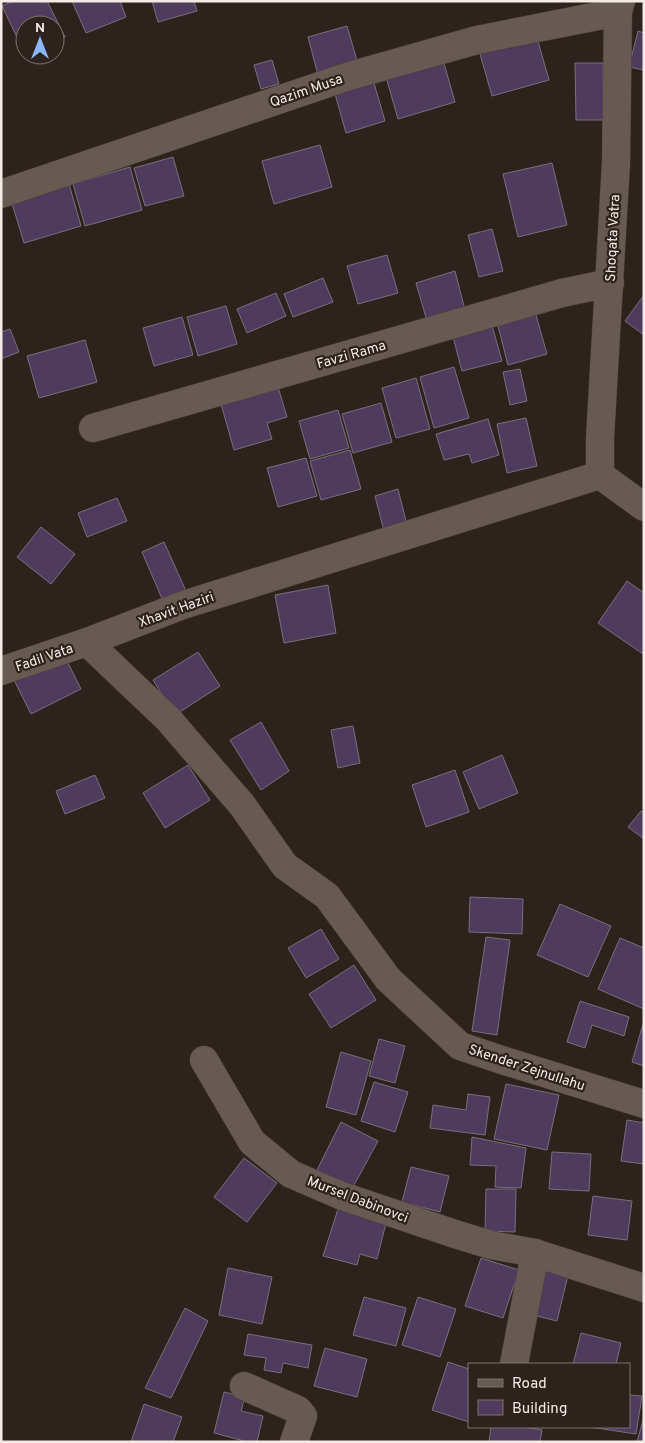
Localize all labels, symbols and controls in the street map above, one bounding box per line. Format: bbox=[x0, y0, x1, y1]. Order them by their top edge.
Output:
north arrow bbox=[15, 15, 65, 65]
text: N bbox=[35, 20, 45, 37]
street label: Qazim Musa bbox=[268, 71, 345, 112]
street label: Shoqata Vatra bbox=[603, 194, 624, 282]
street label: Favzi Rama bbox=[315, 337, 388, 373]
street label: Xhavit Haziri bbox=[136, 589, 217, 632]
street label: Fadil Vata bbox=[13, 641, 76, 676]
street label: Skender Zejnullahu bbox=[466, 1042, 587, 1095]
street label: Mursel Dabinovci bbox=[304, 1173, 410, 1228]
legend bbox=[468, 1363, 630, 1428]
text: Road bbox=[512, 1375, 547, 1394]
text: Building bbox=[512, 1400, 567, 1419]

